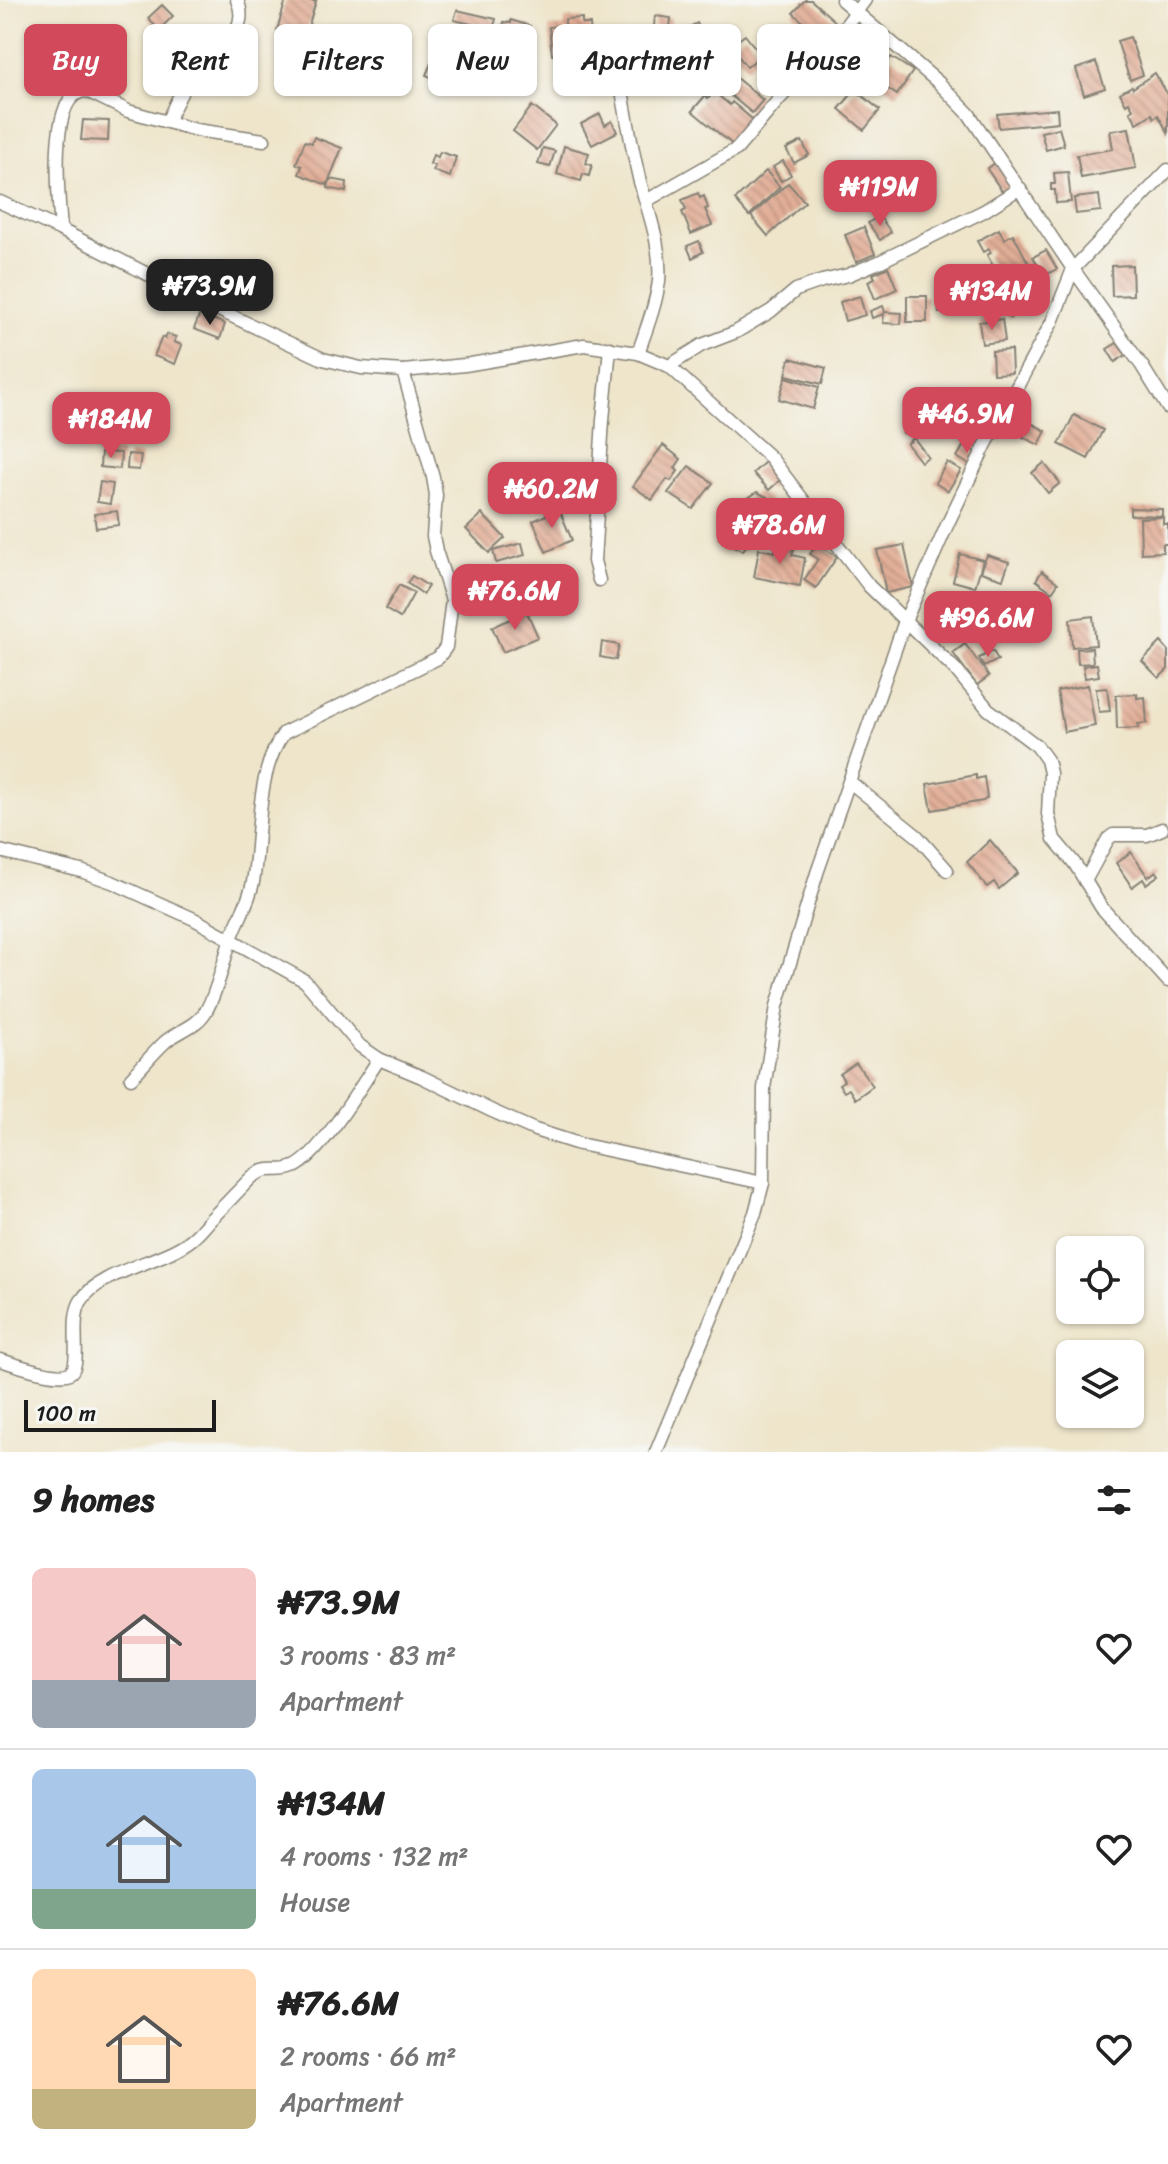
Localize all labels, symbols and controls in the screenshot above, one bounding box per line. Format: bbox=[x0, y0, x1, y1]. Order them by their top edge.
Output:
chip: Buy bbox=[24, 24, 127, 96]
chip: Rent bbox=[143, 24, 258, 96]
chip: Filters bbox=[274, 24, 412, 96]
chip: New bbox=[428, 24, 537, 96]
chip: Apartment bbox=[553, 24, 741, 96]
chip: House bbox=[757, 24, 889, 96]
pin: ₦119M bbox=[824, 160, 936, 228]
text: ₦119M bbox=[842, 163, 918, 209]
pin: ₦73.9M bbox=[145, 259, 275, 327]
text: ₦73.9M bbox=[164, 262, 256, 308]
pin: ₦134M bbox=[936, 264, 1048, 332]
text: ₦134M bbox=[952, 267, 1032, 313]
pin: ₦46.9M bbox=[902, 387, 1032, 455]
text: ₦46.9M bbox=[920, 390, 1014, 436]
pin: ₦184M bbox=[55, 392, 167, 460]
text: ₦184M bbox=[70, 395, 152, 441]
pin: ₦60.2M bbox=[487, 462, 617, 530]
text: ₦60.2M bbox=[506, 465, 598, 511]
pin: ₦78.6M bbox=[715, 498, 845, 566]
text: ₦78.6M bbox=[734, 501, 826, 547]
pin: ₦76.6M bbox=[450, 564, 580, 632]
text: ₦76.6M bbox=[470, 567, 560, 613]
pin: ₦96.6M bbox=[923, 591, 1053, 659]
text: ₦96.6M bbox=[942, 594, 1034, 640]
map controls bbox=[1056, 1236, 1144, 1428]
button: locate bbox=[1056, 1236, 1144, 1324]
button: layers bbox=[1056, 1340, 1144, 1428]
text: 100 m bbox=[36, 1394, 96, 1433]
scale bar bbox=[24, 1396, 216, 1432]
text: 9 homes bbox=[32, 1470, 154, 1530]
icon: filters bbox=[1092, 1478, 1136, 1522]
text: ₦73.9M bbox=[280, 1572, 400, 1632]
icon: home bbox=[96, 1600, 192, 1696]
icon: heart bbox=[1092, 1626, 1136, 1670]
text: 3 rooms · 83 m² bbox=[280, 1632, 456, 1678]
text: Apartment bbox=[280, 1678, 403, 1724]
text: ₦134M bbox=[280, 1773, 385, 1833]
icon: home bbox=[96, 1801, 192, 1897]
icon: heart bbox=[1092, 1827, 1136, 1871]
text: 4 rooms · 132 m² bbox=[280, 1833, 469, 1879]
text: House bbox=[280, 1879, 350, 1925]
text: ₦76.6M bbox=[280, 1973, 399, 2033]
icon: home bbox=[96, 2001, 192, 2097]
icon: heart bbox=[1092, 2027, 1136, 2071]
text: 2 rooms · 66 m² bbox=[280, 2033, 456, 2079]
text: Apartment bbox=[280, 2079, 403, 2125]

